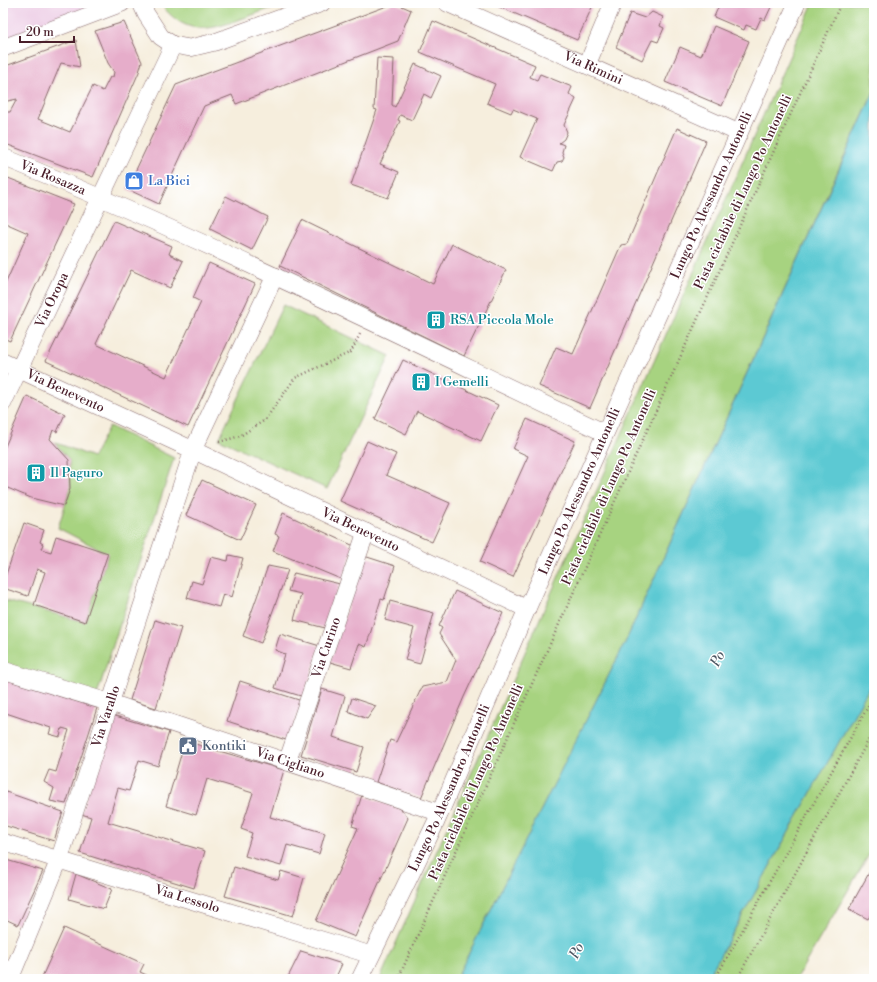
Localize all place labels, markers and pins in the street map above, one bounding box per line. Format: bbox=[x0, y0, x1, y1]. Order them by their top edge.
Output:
shop icon: La Bici bbox=[123, 170, 145, 192]
place label: La Bici bbox=[148, 173, 190, 189]
building icon: RSA Piccola Mole bbox=[425, 309, 447, 331]
place label: RSA Piccola Mole bbox=[450, 312, 554, 328]
building icon: I Gemelli bbox=[410, 371, 432, 393]
place label: I Gemelli bbox=[435, 374, 489, 390]
building icon: Il Paguro bbox=[25, 462, 47, 484]
place label: Il Paguro bbox=[50, 465, 103, 481]
public building icon: Kontiki bbox=[177, 735, 199, 757]
place label: Kontiki bbox=[202, 738, 246, 754]

